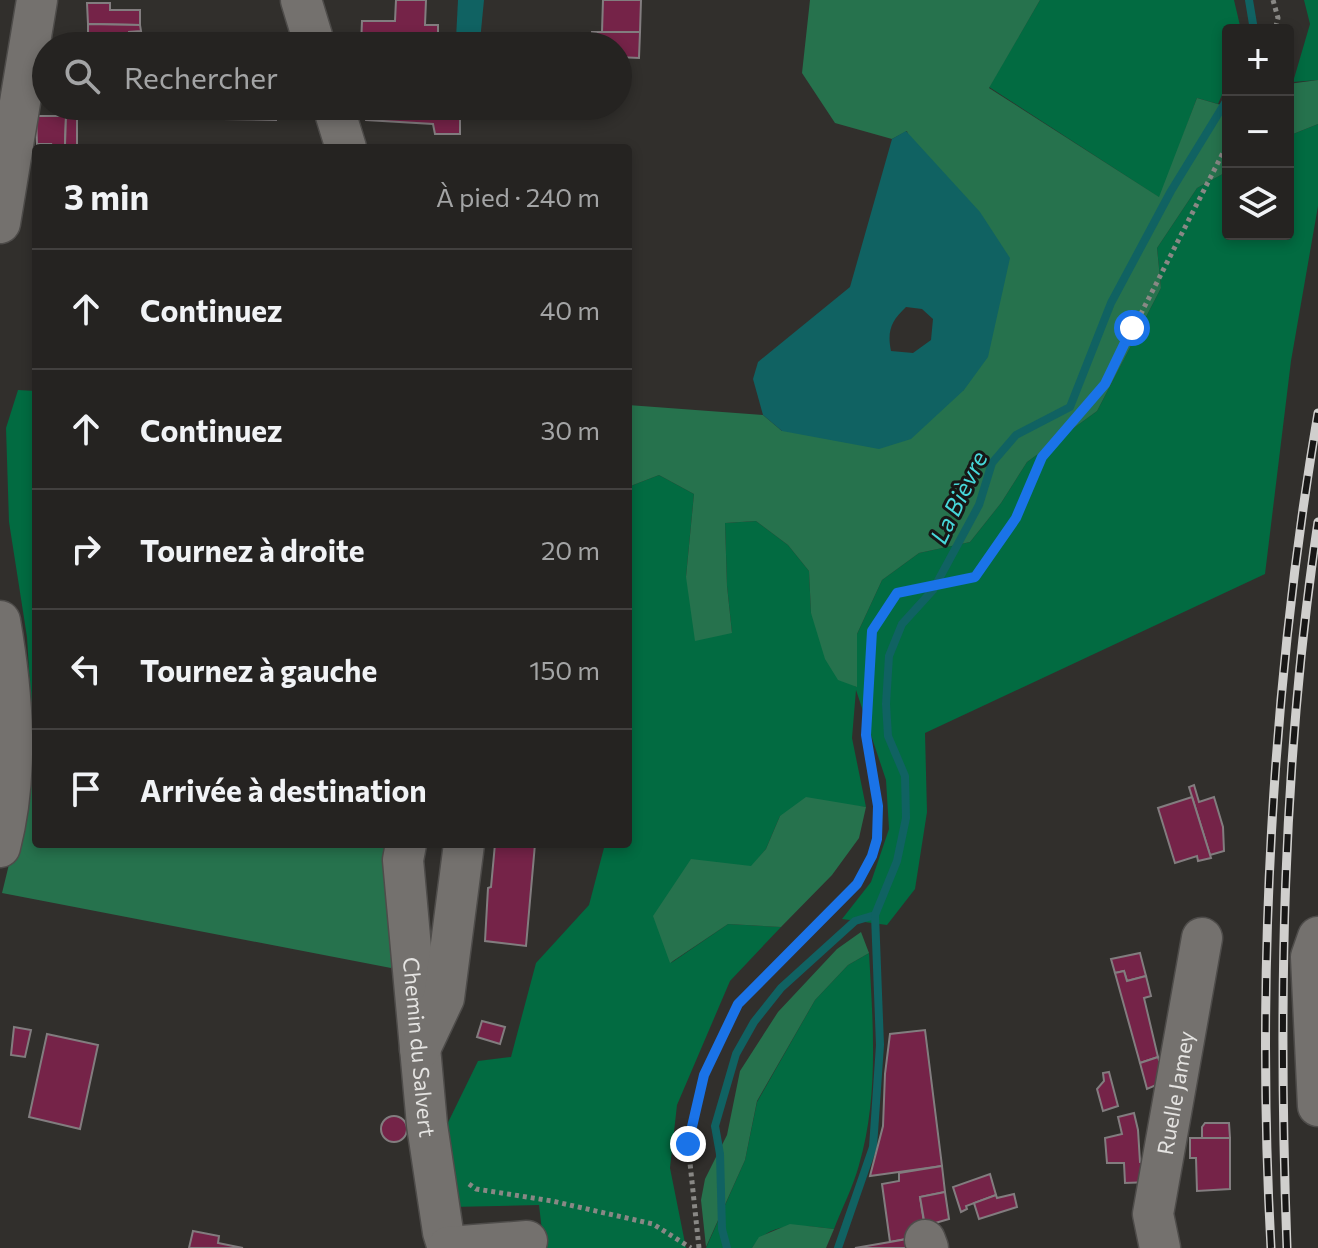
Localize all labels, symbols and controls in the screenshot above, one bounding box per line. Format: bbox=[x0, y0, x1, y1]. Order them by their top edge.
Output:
map controls bbox=[1222, 24, 1294, 240]
button: + bbox=[1222, 24, 1294, 96]
search box bbox=[32, 32, 632, 120]
icon: search bbox=[60, 54, 104, 98]
text: Rechercher bbox=[124, 58, 278, 95]
button: − bbox=[1222, 96, 1294, 168]
button: layers bbox=[1222, 168, 1294, 240]
text: 3 min bbox=[64, 175, 149, 217]
text: À pied · 240 m bbox=[436, 181, 600, 212]
icon: ahead bbox=[64, 287, 108, 331]
text: Continuez bbox=[140, 291, 283, 328]
text: 40 m bbox=[540, 294, 600, 325]
route start bbox=[1114, 310, 1150, 346]
icon: ahead bbox=[64, 407, 108, 451]
text: Continuez bbox=[140, 411, 283, 448]
text: 30 m bbox=[541, 414, 600, 445]
water label: La Bièvre bbox=[923, 446, 993, 548]
icon: right bbox=[64, 527, 108, 571]
text: Tournez à droite bbox=[140, 531, 364, 568]
text: 20 m bbox=[541, 534, 600, 565]
icon: left bbox=[64, 647, 108, 691]
text: Tournez à gauche bbox=[140, 651, 377, 688]
text: 150 m bbox=[529, 654, 600, 685]
icon: arrive bbox=[64, 767, 108, 811]
text: Arrivée à destination bbox=[140, 771, 427, 808]
street label: Chemin du Salvert bbox=[398, 956, 442, 1139]
street label: Ruelle Jamey bbox=[1150, 1029, 1199, 1157]
route end bbox=[670, 1126, 706, 1162]

